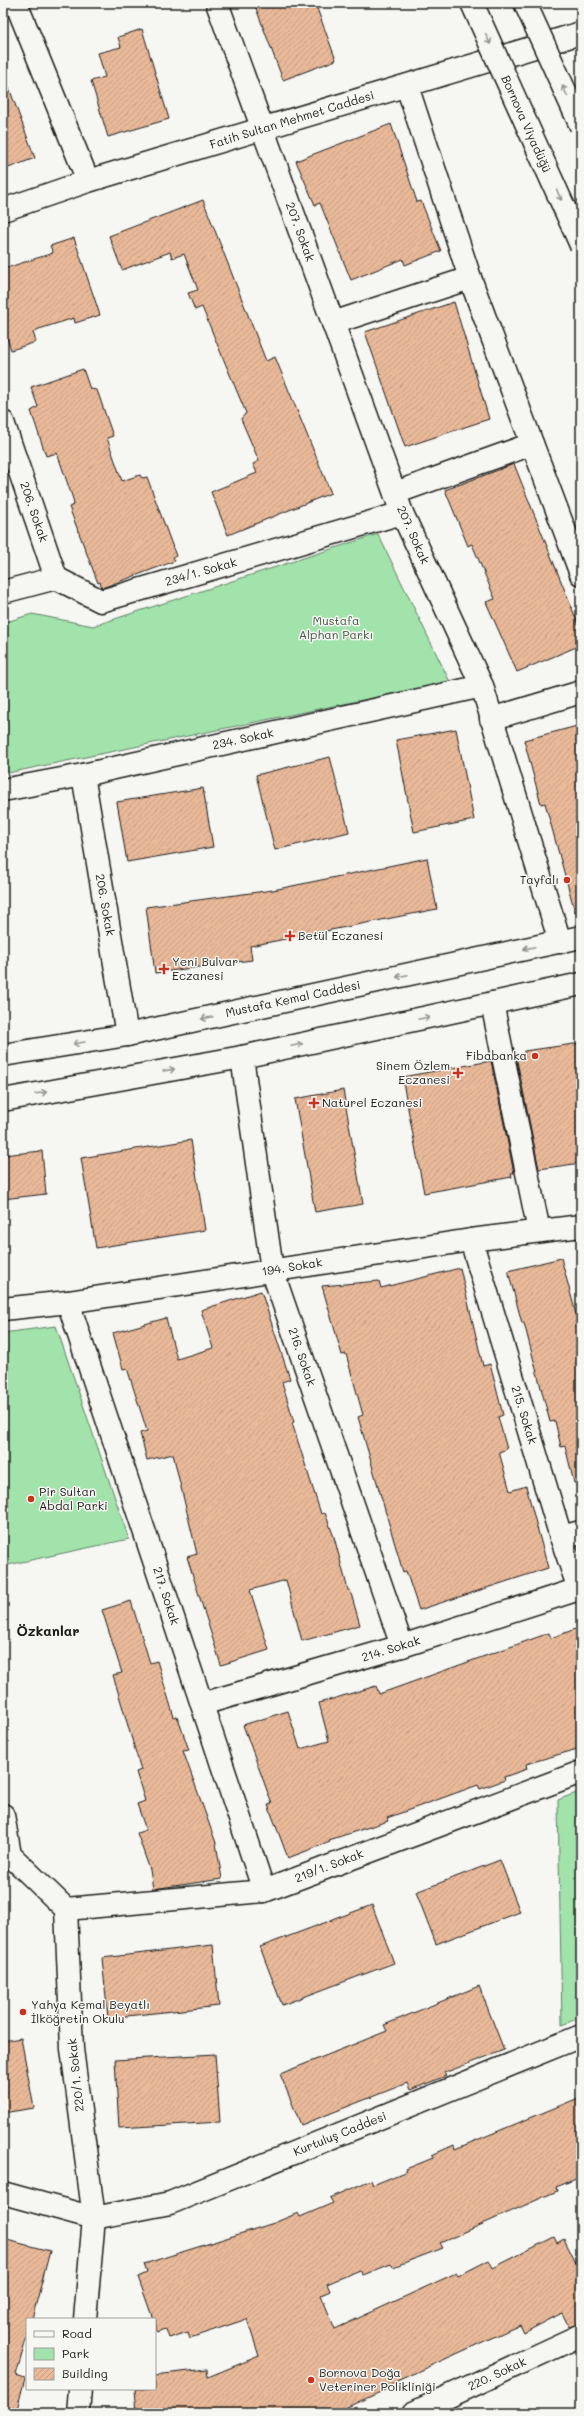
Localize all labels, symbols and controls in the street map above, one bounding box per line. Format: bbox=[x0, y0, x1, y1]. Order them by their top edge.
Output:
one-way arrow bbox=[485, 32, 492, 44]
street label: Bornova Viyadüğü bbox=[498, 72, 556, 175]
one-way arrow bbox=[561, 85, 568, 97]
street label: Fatih Sultan Mehmet Caddesi bbox=[207, 86, 376, 152]
one-way arrow bbox=[556, 189, 563, 201]
street label: 207. Sokak bbox=[283, 200, 319, 264]
street label: 206. Sokak bbox=[17, 479, 53, 544]
street label: 207. Sokak bbox=[394, 503, 434, 566]
street label: 234/1. Sokak bbox=[163, 553, 238, 589]
park label: Mustafa Alphan Parkı bbox=[299, 612, 373, 642]
street label: 234. Sokak bbox=[211, 724, 275, 752]
place label: Tayfalı bbox=[520, 871, 559, 887]
street label: 206. Sokak bbox=[93, 873, 119, 937]
marker: Tayfalı bbox=[562, 875, 572, 885]
place label: Betül Eczanesi bbox=[298, 927, 383, 943]
marker: Betül Eczanesi bbox=[285, 931, 295, 941]
one-way arrow bbox=[523, 945, 536, 953]
place label: Yeni Bulvar Eczanesi bbox=[172, 953, 238, 983]
marker: Yeni Bulvar Eczanesi bbox=[159, 964, 169, 974]
one-way arrow bbox=[396, 972, 409, 980]
street label: Mustafa Kemal Caddesi bbox=[224, 976, 362, 1020]
one-way arrow bbox=[417, 1013, 430, 1021]
one-way arrow bbox=[201, 1014, 214, 1022]
one-way arrow bbox=[73, 1039, 86, 1047]
one-way arrow bbox=[290, 1041, 303, 1049]
place label: Fibabanka bbox=[466, 1047, 527, 1063]
marker: Fibabanka bbox=[530, 1051, 540, 1061]
place label: Sinem Özlem Eczanesi bbox=[376, 1057, 450, 1087]
one-way arrow bbox=[163, 1066, 176, 1074]
marker: Sinem Özlem Eczanesi bbox=[453, 1068, 463, 1078]
one-way arrow bbox=[35, 1089, 48, 1097]
place label: Naturel Eczanesi bbox=[322, 1094, 422, 1110]
marker: Naturel Eczanesi bbox=[309, 1098, 319, 1108]
street label: 194. Sokak bbox=[260, 1253, 323, 1279]
street label: 216. Sokak bbox=[285, 1325, 320, 1388]
street label: 215. Sokak bbox=[508, 1383, 541, 1446]
place label: Pir Sultan Abdal Parki bbox=[39, 1483, 108, 1513]
marker: Pir Sultan Abdal Parki bbox=[26, 1494, 36, 1504]
street label: 217. Sokak bbox=[150, 1565, 184, 1627]
district label: Özkanlar bbox=[16, 1621, 80, 1640]
street label: 214. Sokak bbox=[359, 1632, 422, 1665]
street label: 219/1. Sokak bbox=[292, 1845, 365, 1885]
place label: Yahya Kemal Beyatlı İlköğretin Okulu bbox=[31, 1996, 150, 2026]
marker: Yahya Kemal Beyatlı İlköğretin Okulu bbox=[18, 2007, 28, 2017]
street label: 220/1. Sokak bbox=[63, 2038, 87, 2113]
street label: Kurtuluş Caddesi bbox=[291, 2107, 389, 2159]
legend bbox=[26, 2318, 156, 2390]
text: Road bbox=[62, 2325, 92, 2341]
text: Park bbox=[62, 2345, 89, 2361]
street label: 220. Sokak bbox=[465, 2353, 528, 2394]
place label: Bornova Doğa Veteriner Polikliniği bbox=[319, 2364, 436, 2394]
text: Building bbox=[62, 2365, 108, 2381]
marker: Bornova Doğa Veteriner Polikliniği bbox=[306, 2375, 316, 2385]

